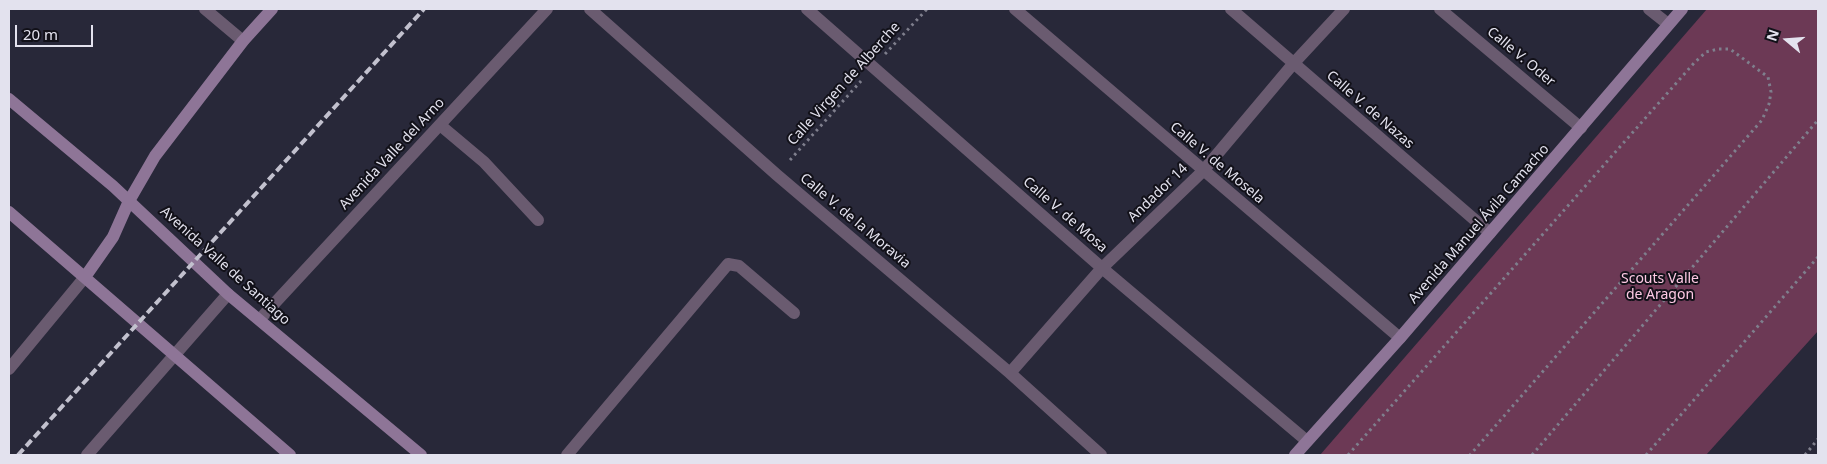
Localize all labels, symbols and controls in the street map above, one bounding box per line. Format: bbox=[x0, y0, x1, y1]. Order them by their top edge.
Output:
scale bar bbox=[18, 15, 95, 47]
north arrow bbox=[1762, 15, 1812, 65]
street label: Calle Virgen de Alberche bbox=[784, 19, 904, 149]
text: 20 m bbox=[23, 24, 58, 44]
street label: Calle V. Oder bbox=[1484, 24, 1558, 90]
text: N bbox=[1761, 27, 1783, 44]
street label: Calle V. de Nazas bbox=[1323, 67, 1417, 153]
street label: Avenida Valle del Arno bbox=[336, 95, 448, 213]
street label: Calle V. de Mosela bbox=[1166, 119, 1268, 207]
street label: Avenida Manuel Ávila Camacho bbox=[1405, 141, 1553, 307]
street label: Andador 14 bbox=[1125, 160, 1191, 226]
street label: Calle V. de la Moravia bbox=[796, 170, 914, 272]
street label: Calle V. de Mosa bbox=[1019, 174, 1111, 256]
street label: Avenida Valle de Santiago bbox=[157, 203, 293, 329]
park label: Scouts Valle de Aragon bbox=[1621, 271, 1699, 304]

